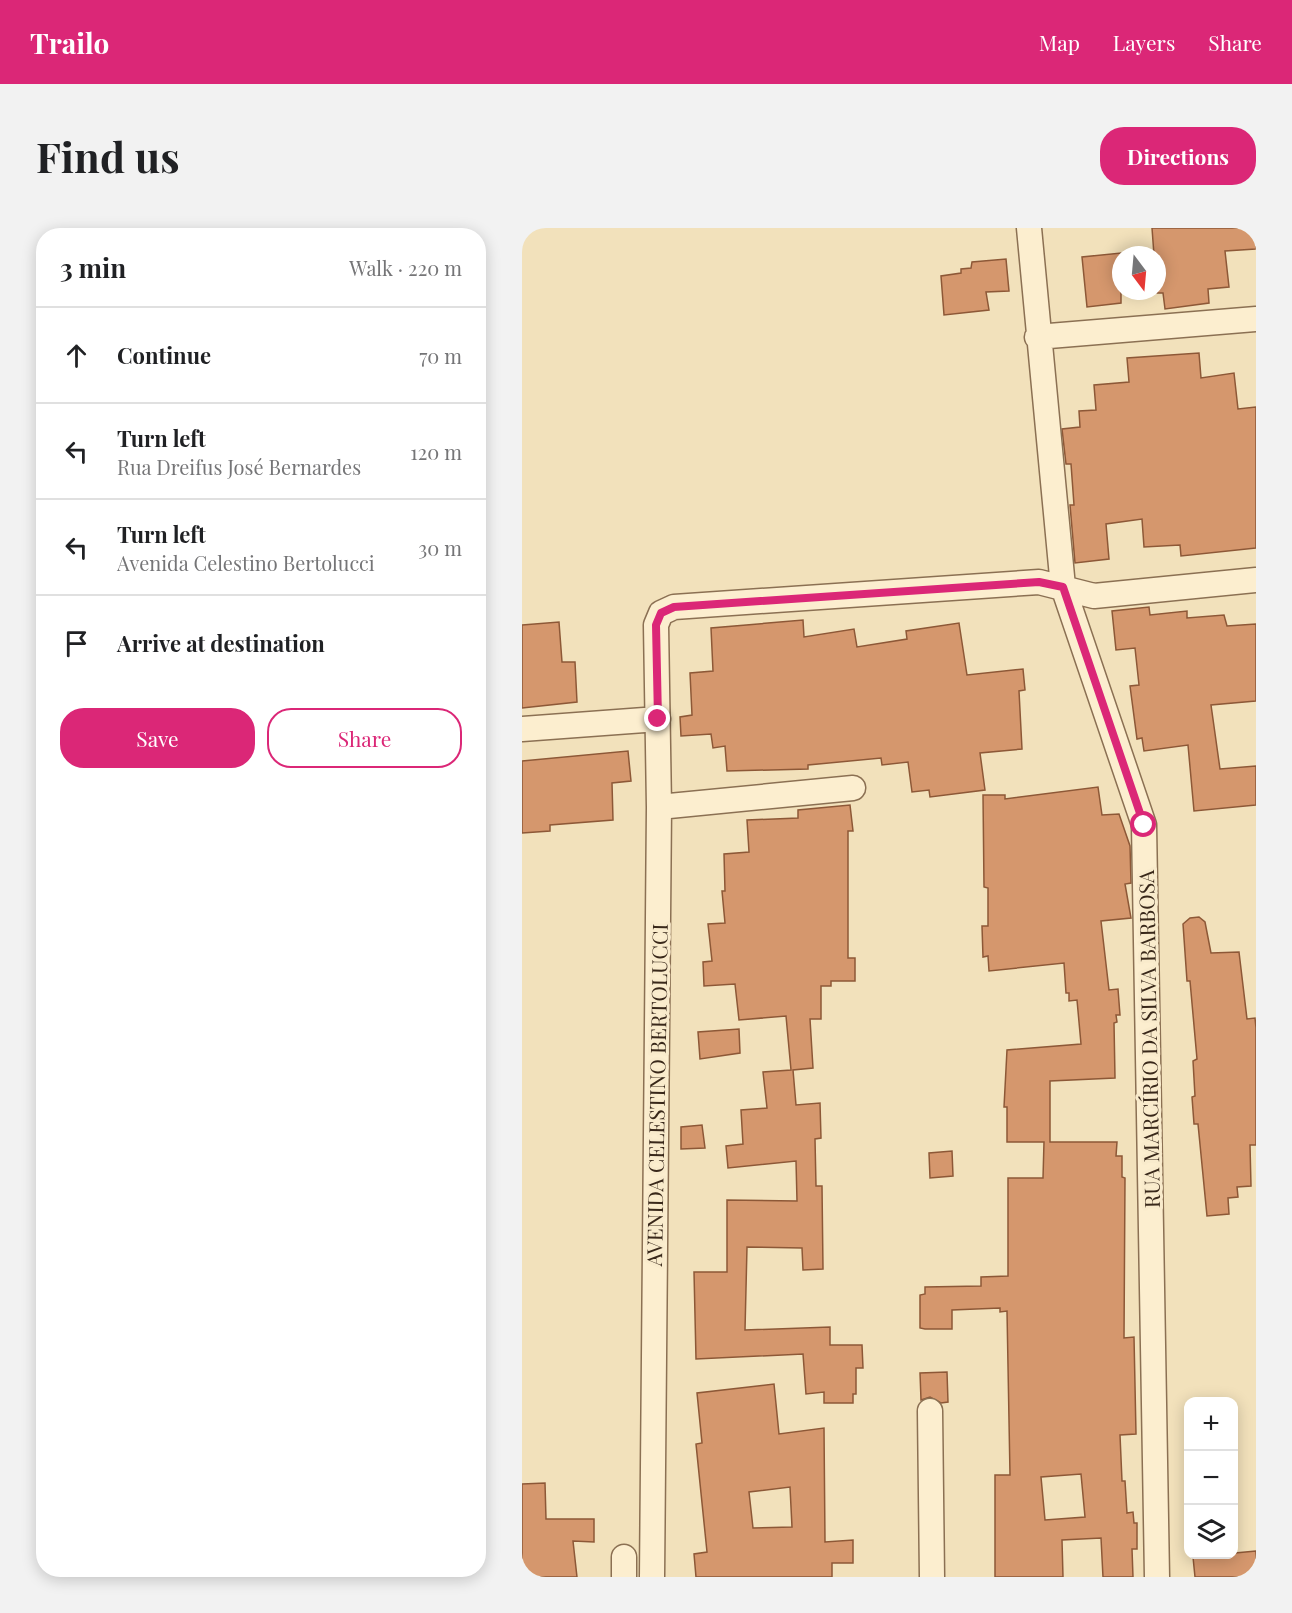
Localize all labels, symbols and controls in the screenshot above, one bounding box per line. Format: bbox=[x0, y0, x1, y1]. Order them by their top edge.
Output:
text: Trailo bbox=[30, 24, 109, 61]
text: Map bbox=[1039, 28, 1080, 56]
text: Layers bbox=[1113, 28, 1175, 56]
text: Share bbox=[1208, 28, 1262, 56]
button: Directions bbox=[1100, 127, 1256, 185]
text: Find us bbox=[36, 128, 180, 184]
north arrow bbox=[1112, 246, 1166, 300]
text: 3 min bbox=[60, 250, 126, 285]
text: Walk · 220 m bbox=[349, 254, 462, 281]
icon: ahead bbox=[60, 339, 93, 372]
text: Continue bbox=[117, 340, 211, 370]
text: 70 m bbox=[419, 342, 462, 369]
text: Turn left bbox=[117, 423, 206, 453]
icon: left bbox=[60, 435, 93, 468]
text: 120 m bbox=[410, 438, 462, 465]
text: Rua Dreifus José Bernardes bbox=[117, 453, 361, 480]
text: Turn left bbox=[117, 519, 206, 549]
icon: left bbox=[60, 531, 93, 564]
text: 30 m bbox=[418, 534, 462, 561]
text: Avenida Celestino Bertolucci bbox=[117, 549, 375, 576]
icon: arrive bbox=[60, 627, 93, 660]
text: Arrive at destination bbox=[117, 628, 325, 658]
route end bbox=[644, 705, 670, 731]
button: Save bbox=[60, 708, 255, 768]
button: Share bbox=[267, 708, 462, 768]
route start bbox=[1130, 811, 1156, 837]
street label: RUA MARCÍRIO DA SILVA BARBOSA bbox=[1131, 869, 1165, 1208]
street label: AVENIDA CELESTINO BERTOLUCCI bbox=[639, 923, 673, 1268]
map controls bbox=[1184, 1397, 1238, 1559]
button: + bbox=[1184, 1397, 1238, 1451]
button: − bbox=[1184, 1451, 1238, 1505]
button: layers bbox=[1184, 1505, 1238, 1559]

